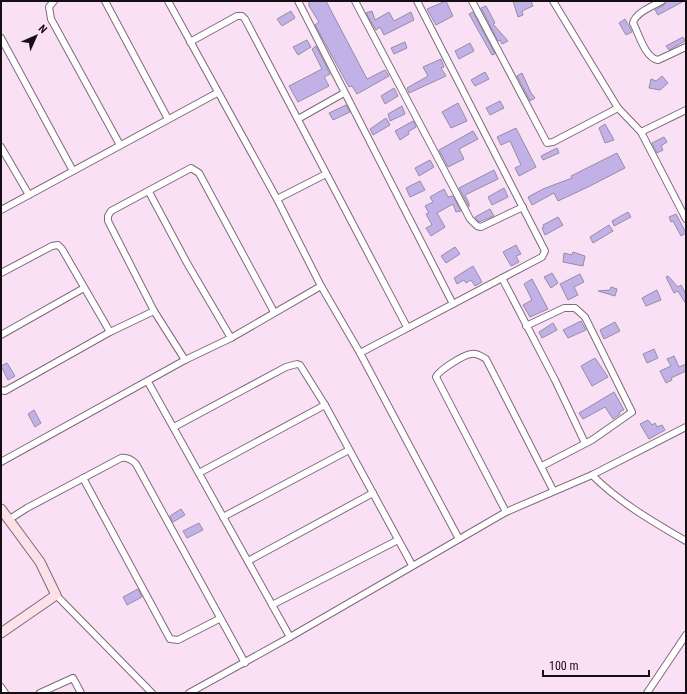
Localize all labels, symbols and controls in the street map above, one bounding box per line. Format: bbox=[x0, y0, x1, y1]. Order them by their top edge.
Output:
north arrow bbox=[16, 16, 56, 56]
text: N bbox=[36, 22, 50, 36]
scale bar bbox=[543, 652, 649, 678]
text: 100 m bbox=[549, 659, 579, 673]

